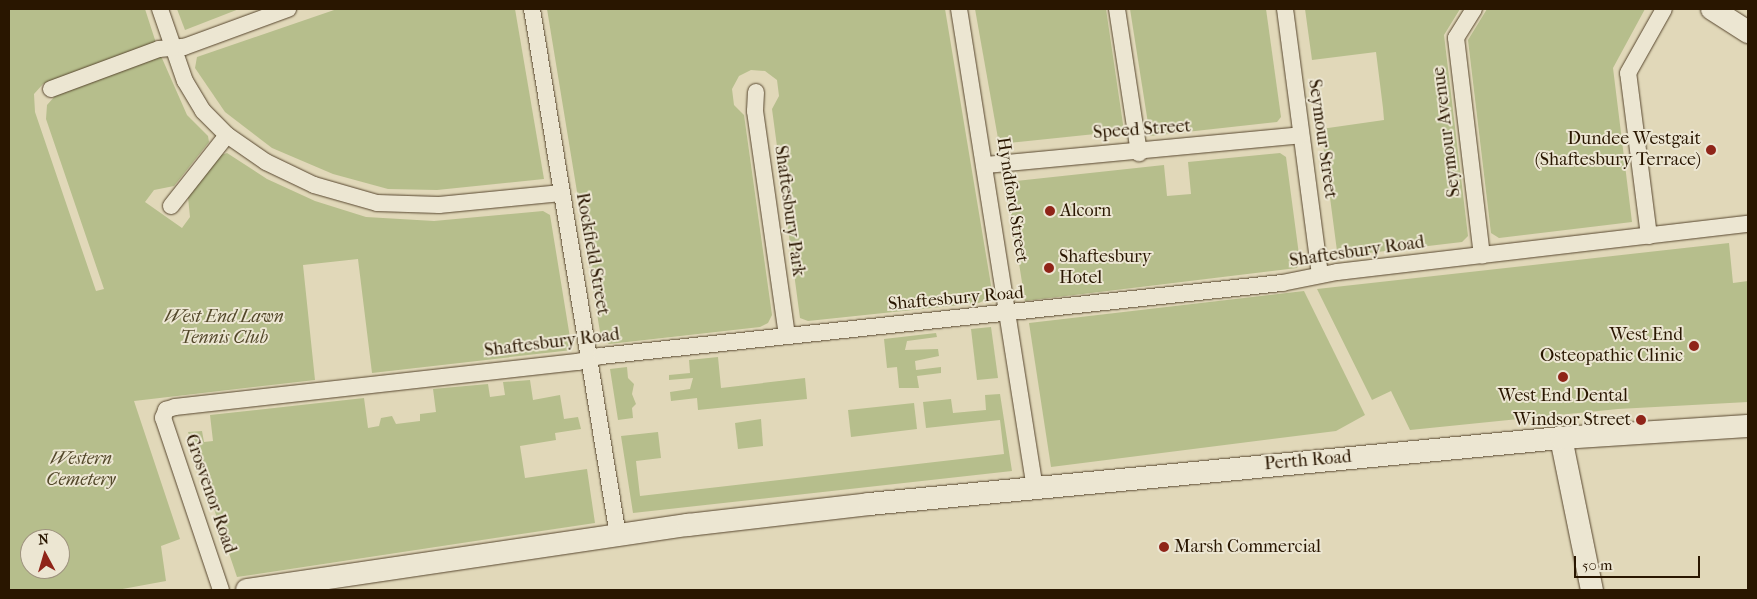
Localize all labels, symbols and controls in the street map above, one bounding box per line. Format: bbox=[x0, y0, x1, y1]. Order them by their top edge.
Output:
street label: Seymour Avenue bbox=[1428, 66, 1466, 198]
street label: Seymour Street bbox=[1303, 78, 1341, 200]
street label: Speed Street bbox=[1092, 116, 1192, 144]
place label: Dundee Westgait (Shaftesbury Terrace) bbox=[1535, 129, 1701, 172]
street label: Hyndford Street bbox=[991, 136, 1033, 264]
street label: Shaftesbury Park bbox=[769, 144, 809, 278]
marker: Dundee Westgait (Shaftesbury Terrace) bbox=[1705, 144, 1717, 156]
street label: Rockfield Street bbox=[571, 191, 613, 317]
place label: Alcorn bbox=[1060, 200, 1112, 222]
marker: Alcorn bbox=[1044, 205, 1056, 217]
street label: Shaftesbury Road bbox=[1288, 232, 1426, 272]
place label: Shaftesbury Hotel bbox=[1059, 247, 1151, 290]
marker: Shaftesbury Hotel bbox=[1043, 262, 1055, 274]
street label: Shaftesbury Road bbox=[887, 282, 1025, 316]
park label: West End Lawn Tennis Club bbox=[164, 307, 284, 350]
street label: Shaftesbury Road bbox=[483, 324, 621, 362]
place label: West End Osteopathic Clinic bbox=[1540, 325, 1683, 368]
marker: West End Osteopathic Clinic bbox=[1687, 339, 1701, 353]
marker: West End Dental bbox=[1557, 371, 1569, 383]
place label: West End Dental bbox=[1498, 385, 1628, 407]
place label: Windsor Street bbox=[1513, 409, 1631, 431]
marker: Windsor Street bbox=[1635, 414, 1647, 426]
street label: Grosvenor Road bbox=[180, 432, 240, 556]
street label: Perth Road bbox=[1263, 446, 1353, 476]
park label: Western Cemetery bbox=[46, 449, 116, 492]
north arrow bbox=[20, 529, 70, 579]
text: N bbox=[37, 531, 50, 549]
place label: Marsh Commercial bbox=[1174, 536, 1321, 558]
marker: Marsh Commercial bbox=[1158, 541, 1170, 553]
scale bar bbox=[1577, 546, 1703, 578]
text: 50 m bbox=[1582, 556, 1612, 574]

